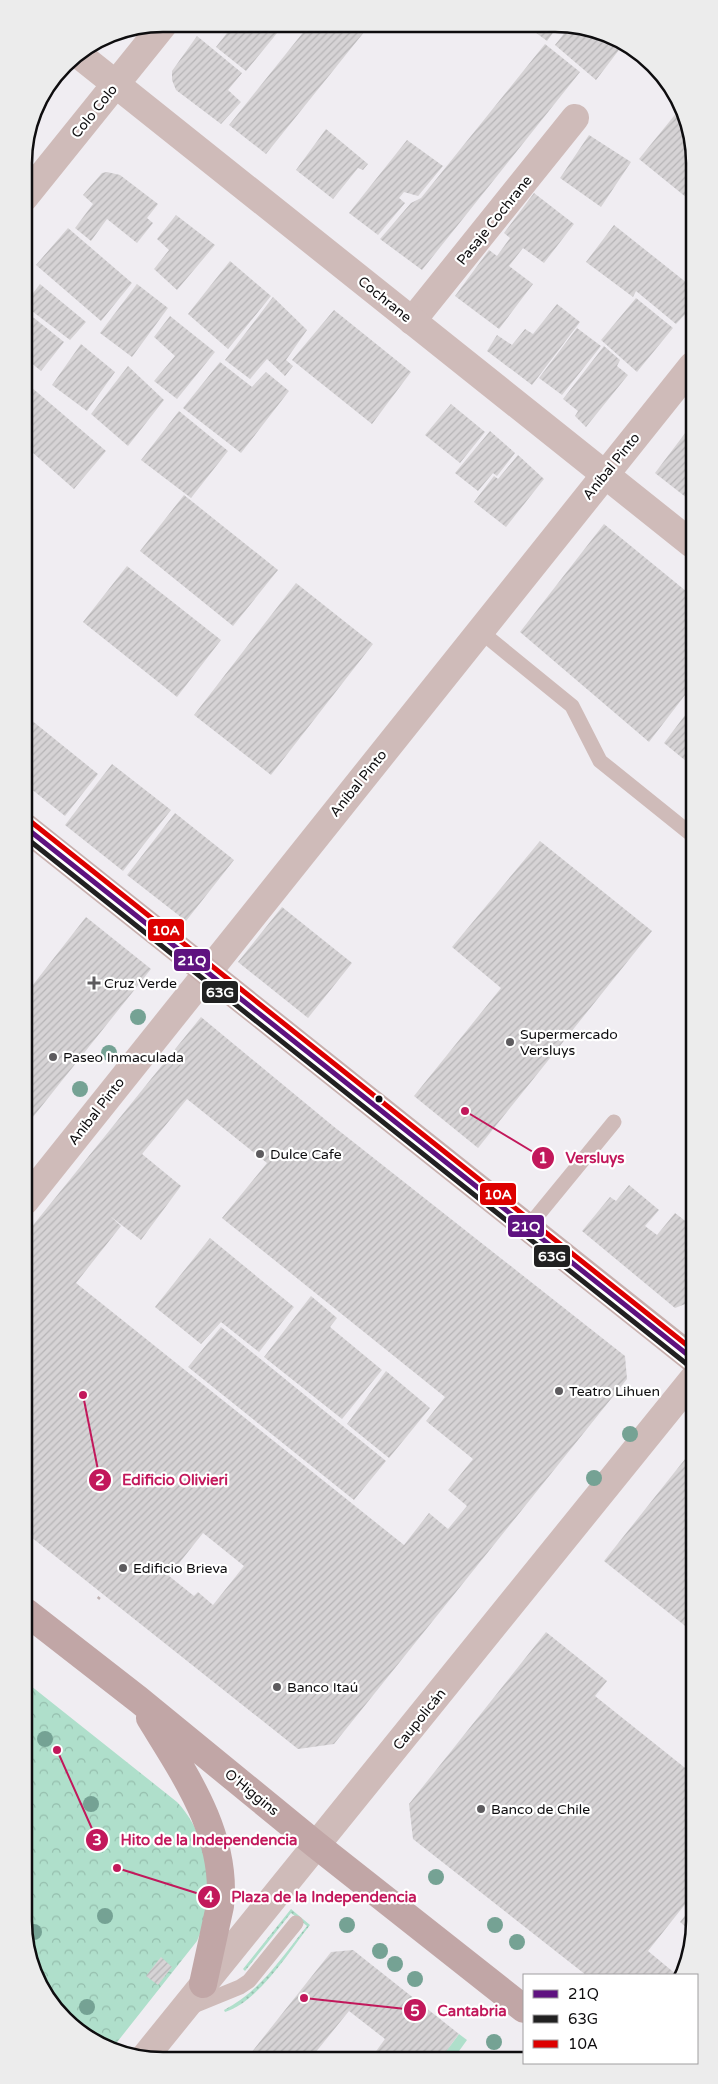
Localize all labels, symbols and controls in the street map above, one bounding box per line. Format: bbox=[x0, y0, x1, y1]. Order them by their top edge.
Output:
street label: Colo Colo bbox=[68, 81, 121, 141]
street label: Pasaje Cochrane bbox=[453, 172, 536, 269]
street label: Cochrane bbox=[355, 273, 415, 326]
street label: Aníbal Pinto bbox=[579, 429, 644, 503]
street label: Aníbal Pinto bbox=[326, 746, 391, 820]
line badge: 10A bbox=[147, 918, 185, 942]
text: 10A bbox=[152, 922, 181, 939]
line badge: 21Q bbox=[173, 948, 211, 972]
text: 21Q bbox=[178, 952, 206, 969]
place label: Cruz Verde bbox=[104, 975, 177, 992]
marker: Cruz Verde bbox=[88, 977, 100, 989]
line badge: 63G bbox=[201, 980, 239, 1004]
text: 63G bbox=[206, 984, 234, 1001]
place label: Supermercado Versluys bbox=[520, 1026, 618, 1059]
marker: Supermercado Versluys bbox=[504, 1036, 516, 1048]
place label: Paseo Inmaculada bbox=[63, 1049, 184, 1066]
marker: Paseo Inmaculada bbox=[47, 1051, 59, 1063]
street label: Aníbal Pinto bbox=[65, 1074, 128, 1148]
unlabelled marker bbox=[374, 1094, 384, 1104]
callout: Versluys bbox=[531, 1143, 635, 1173]
place label: Dulce Cafe bbox=[270, 1146, 342, 1163]
marker: Dulce Cafe bbox=[254, 1148, 266, 1160]
text: 1 bbox=[538, 1149, 548, 1167]
text: Versluys bbox=[565, 1149, 625, 1168]
line badge: 10A bbox=[479, 1182, 517, 1206]
text: 10A bbox=[484, 1186, 513, 1203]
line badge: 21Q bbox=[507, 1214, 545, 1238]
text: 21Q bbox=[512, 1218, 540, 1235]
line badge: 63G bbox=[533, 1244, 571, 1268]
text: 63G bbox=[538, 1248, 566, 1265]
place label: Teatro Lihuen bbox=[569, 1383, 660, 1400]
marker: Teatro Lihuen bbox=[553, 1385, 565, 1397]
callout: Edificio Olivieri bbox=[87, 1465, 238, 1495]
text: 2 bbox=[95, 1471, 105, 1489]
text: Edificio Olivieri bbox=[122, 1471, 228, 1489]
place label: Edificio Brieva bbox=[133, 1560, 228, 1577]
marker: Edificio Brieva bbox=[117, 1562, 129, 1574]
place label: Banco Itaú bbox=[287, 1679, 358, 1696]
marker: Banco Itaú bbox=[271, 1681, 283, 1693]
street label: Caupolicán bbox=[389, 1685, 449, 1754]
street label: O'Higgins bbox=[221, 1765, 282, 1820]
place label: Banco de Chile bbox=[491, 1801, 590, 1818]
marker: Banco de Chile bbox=[475, 1803, 487, 1815]
callout: Hito de la Independencia bbox=[85, 1825, 307, 1855]
text: 3 bbox=[92, 1831, 102, 1849]
text: Hito de la Independencia bbox=[120, 1831, 298, 1850]
callout: Plaza de la Independencia bbox=[197, 1882, 427, 1912]
text: 4 bbox=[204, 1888, 214, 1906]
text: Plaza de la Independencia bbox=[231, 1888, 417, 1907]
legend bbox=[523, 1974, 698, 2064]
text: 21Q bbox=[568, 1985, 599, 2003]
callout: Cantabria bbox=[402, 1995, 516, 2025]
text: 5 bbox=[410, 2002, 420, 2020]
text: Cantabria bbox=[437, 2002, 507, 2020]
text: 63G bbox=[568, 2010, 598, 2028]
text: 10A bbox=[568, 2035, 598, 2053]

